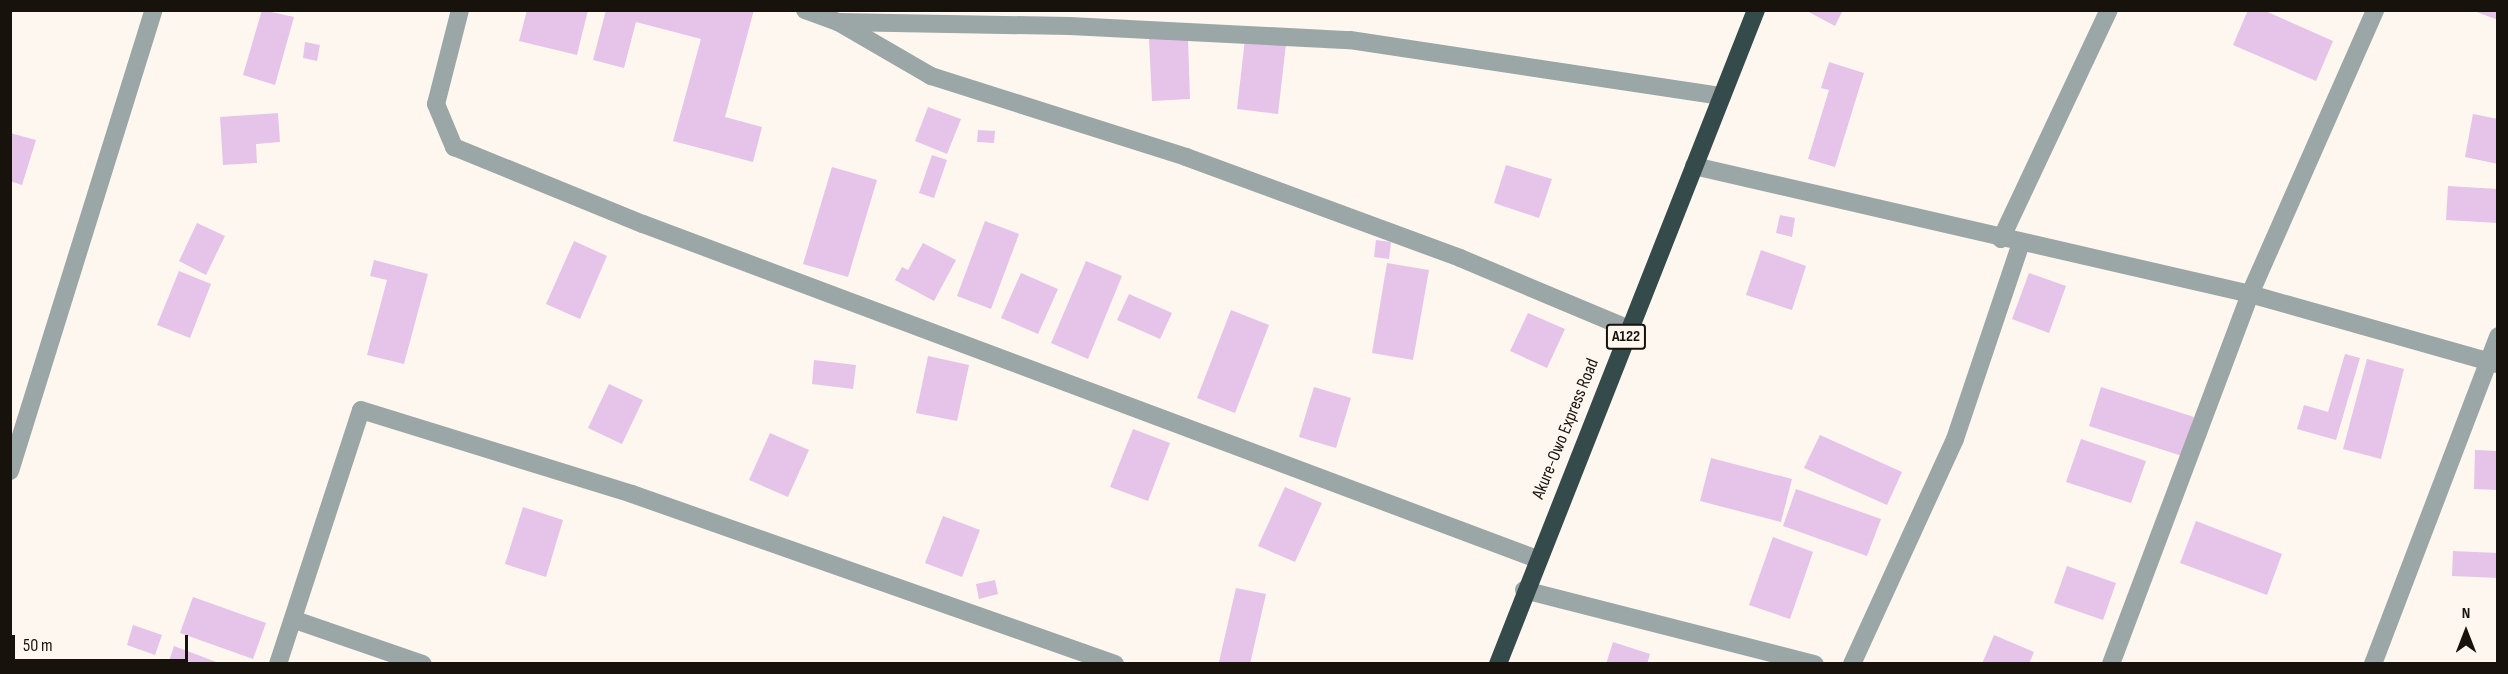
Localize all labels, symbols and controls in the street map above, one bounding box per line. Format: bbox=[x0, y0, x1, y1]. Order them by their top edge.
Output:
road number: A122 bbox=[1605, 324, 1647, 350]
street label: Akure-Owo Express Road bbox=[1528, 356, 1604, 502]
north arrow bbox=[2436, 602, 2496, 662]
text: N bbox=[2462, 604, 2470, 623]
scale bar bbox=[15, 623, 190, 661]
text: 50 m bbox=[23, 635, 53, 656]

